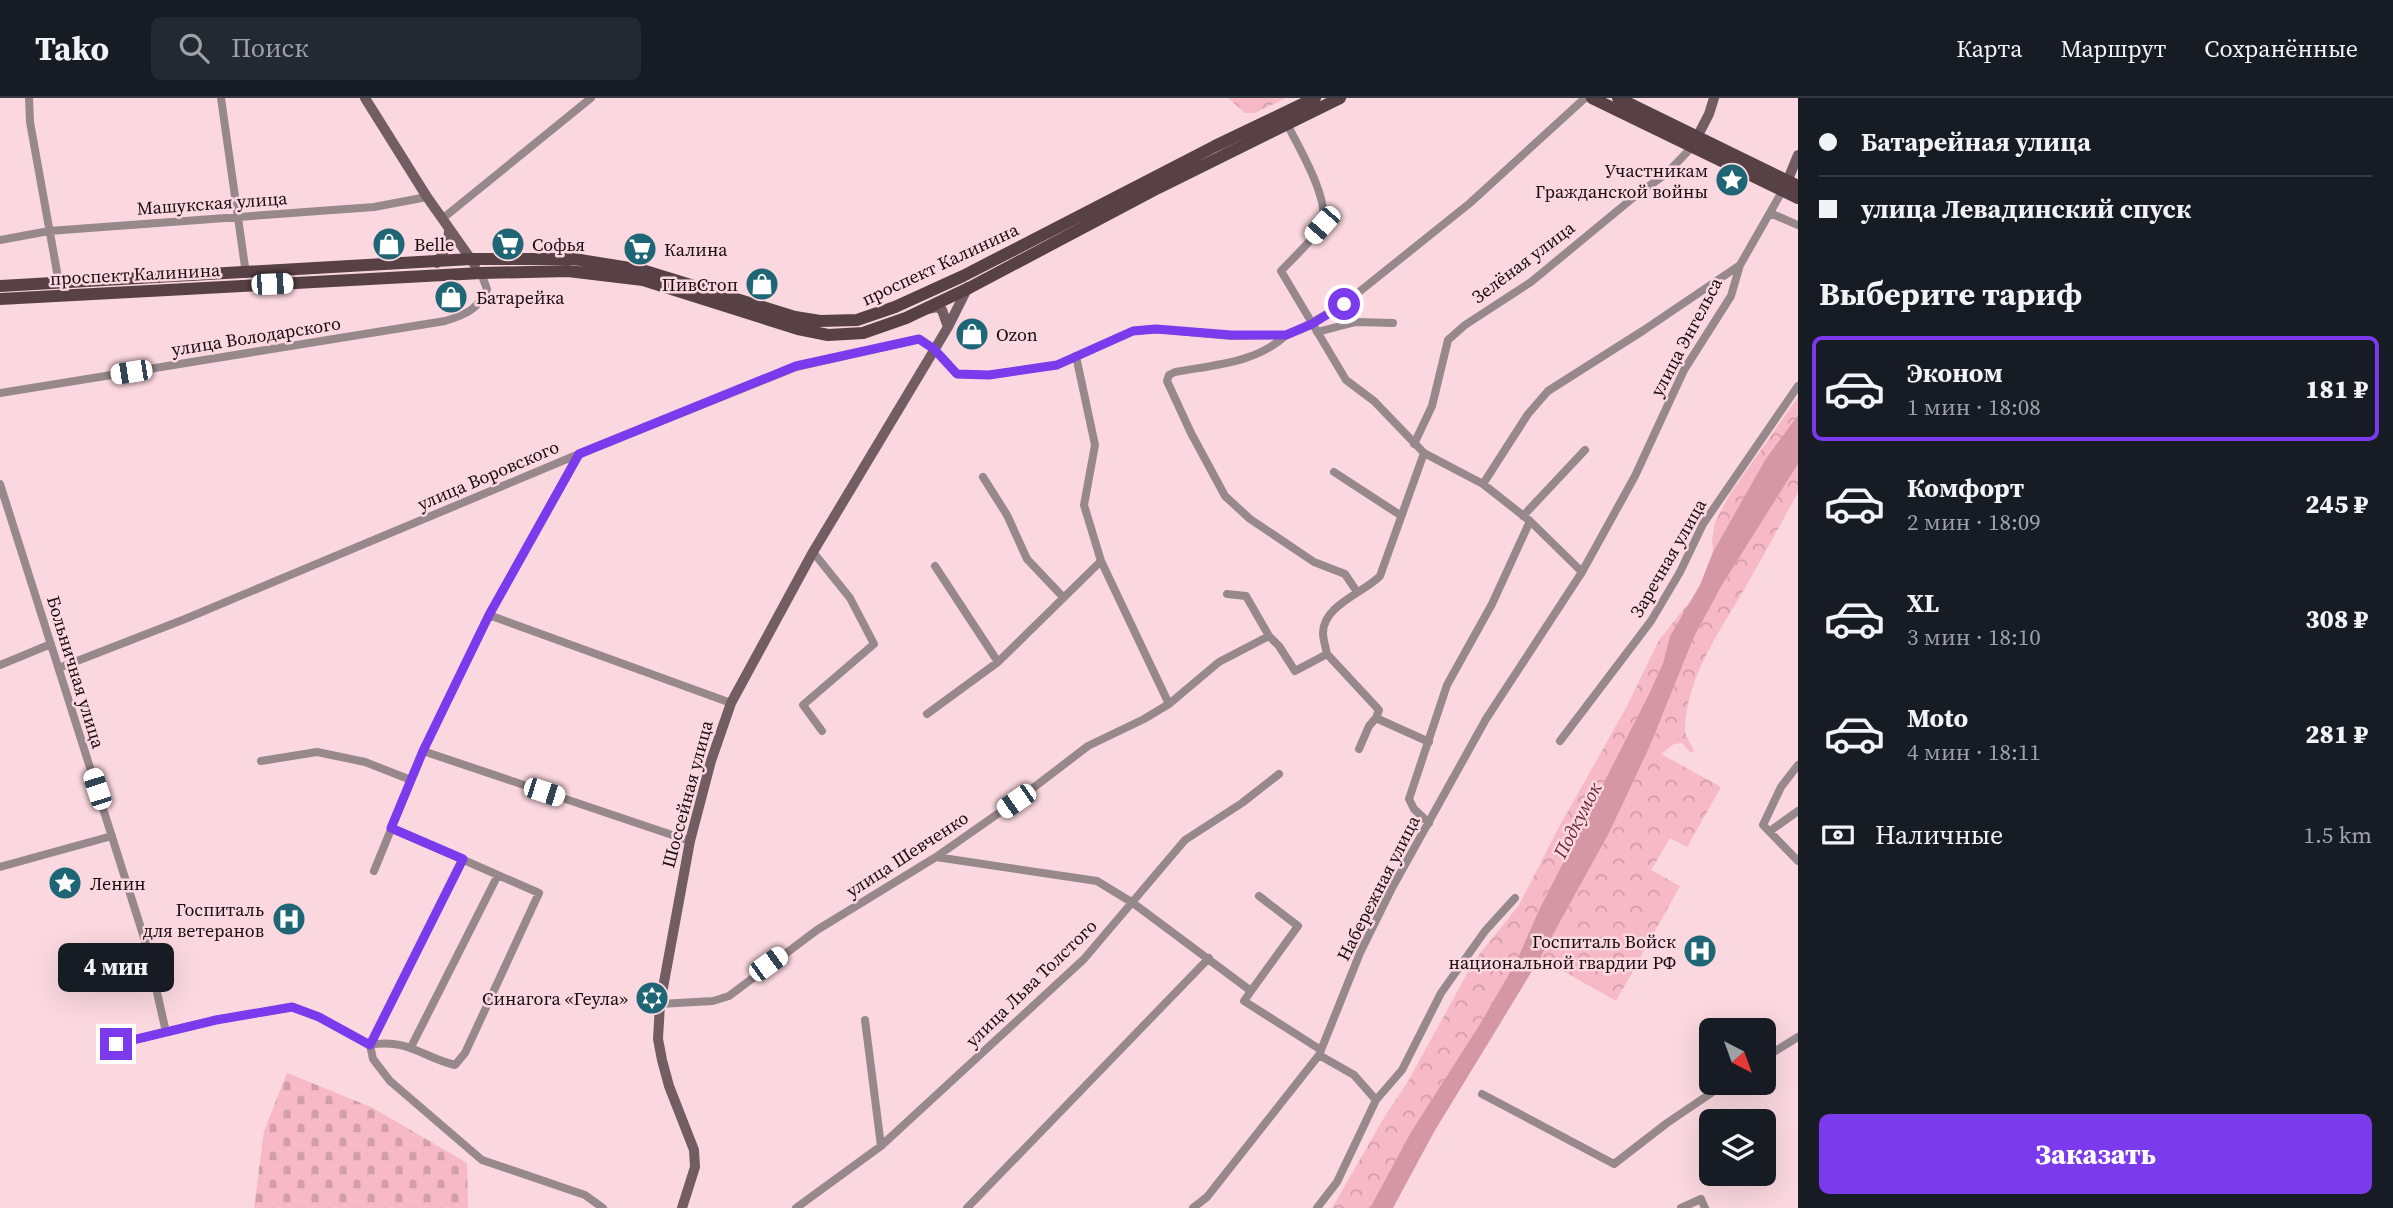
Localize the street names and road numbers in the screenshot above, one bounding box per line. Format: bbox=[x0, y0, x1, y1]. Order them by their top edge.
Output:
street label: Машукская улица bbox=[136, 185, 289, 221]
street label: Зелёная улица bbox=[1466, 214, 1580, 309]
street label: проспект Калинина bbox=[857, 216, 1023, 311]
street label: проспект Калинина bbox=[49, 257, 222, 291]
street label: улица Энгельса bbox=[1644, 272, 1728, 401]
street label: улица Володарского bbox=[170, 310, 343, 362]
street label: улица Воровского bbox=[413, 434, 563, 516]
street label: Заречная улица bbox=[1624, 493, 1713, 622]
street label: Больничная улица bbox=[41, 593, 111, 752]
street label: Шоссейная улица bbox=[655, 717, 719, 870]
street label: улица Шевченко bbox=[841, 805, 973, 903]
street label: Набережная улица bbox=[1331, 810, 1426, 965]
street label: улица Льва Толстого bbox=[960, 913, 1102, 1052]

